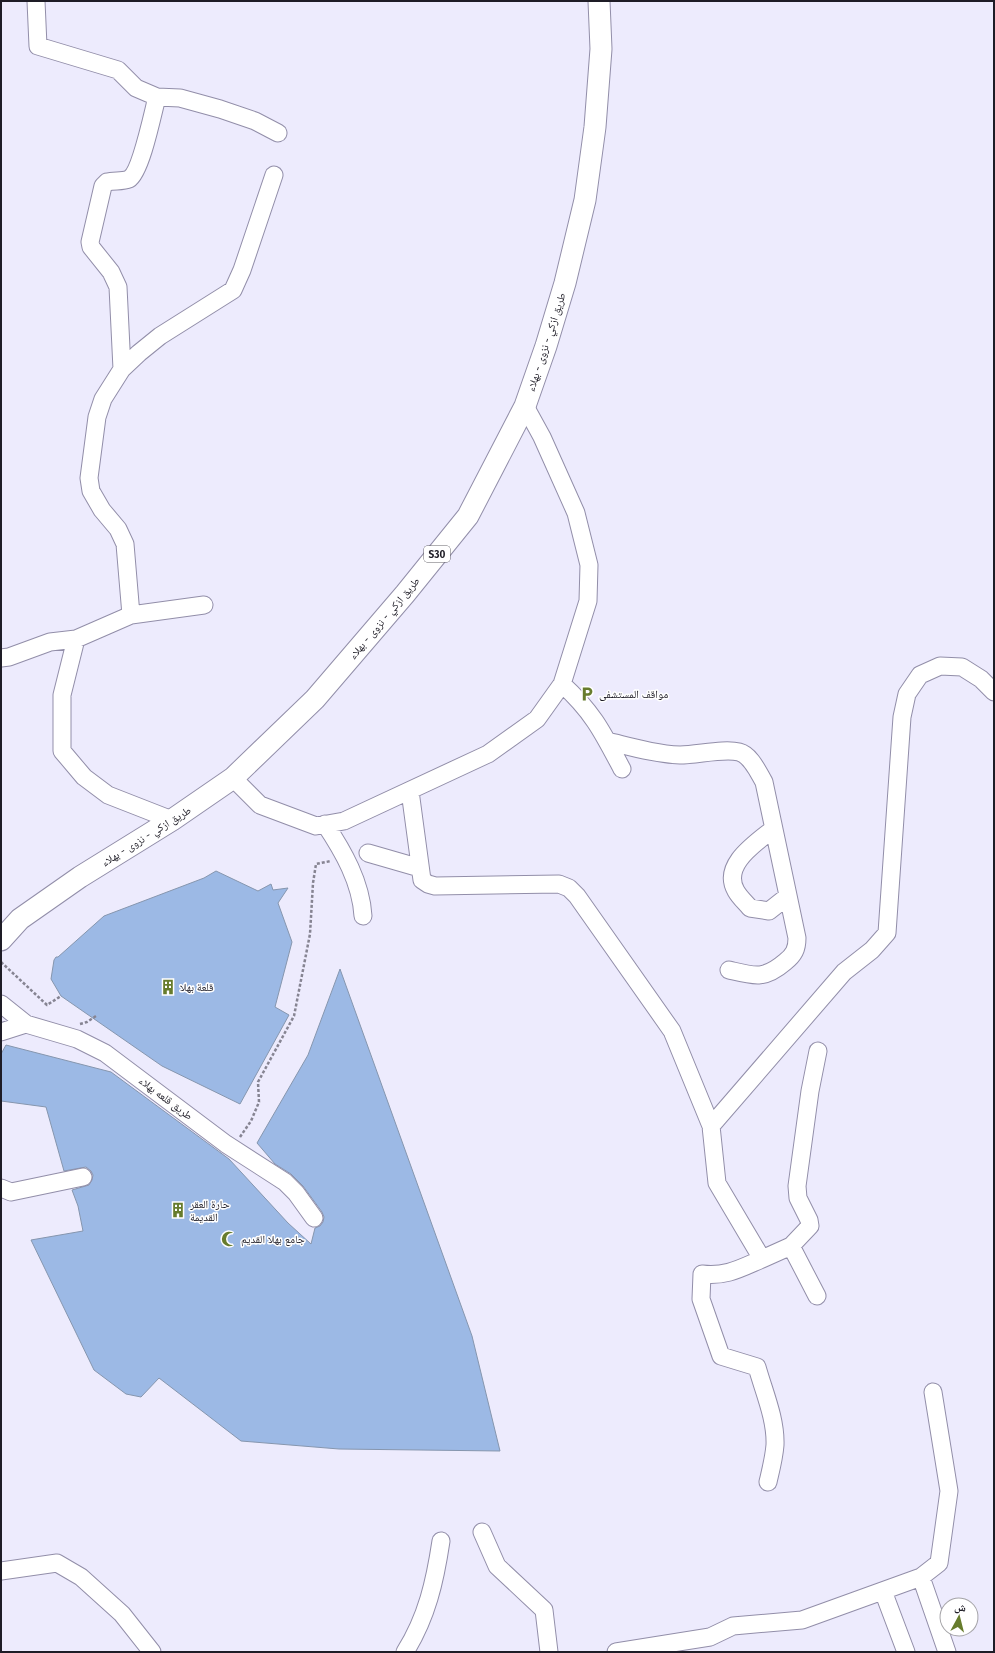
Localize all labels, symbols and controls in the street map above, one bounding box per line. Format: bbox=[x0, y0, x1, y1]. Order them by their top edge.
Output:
street label: طريق ازكي - نزوى - بهلاء bbox=[524, 291, 570, 394]
road number: S30 bbox=[424, 546, 450, 562]
street label: طريق ازكي - نزوى - بهلاء bbox=[346, 575, 424, 663]
parking icon: مواقف المستشفى bbox=[578, 685, 596, 703]
place label: مواقف المستشفى bbox=[599, 688, 668, 701]
street label: طريق ازكي - نزوى - بهلاء bbox=[99, 804, 194, 871]
building icon: قلعة بهلا bbox=[159, 978, 177, 996]
place label: قلعة بهلا bbox=[180, 981, 214, 994]
street label: طريق قلعه بهلاء bbox=[136, 1074, 195, 1123]
place label: حارة العقر القديمة bbox=[189, 1198, 230, 1224]
building icon: حارة العقر القديمة bbox=[169, 1201, 187, 1219]
mosque icon: جامع بهلا القديم bbox=[220, 1230, 238, 1248]
place label: جامع بهلا القديم bbox=[241, 1233, 305, 1247]
north arrow bbox=[939, 1597, 979, 1637]
text: ش bbox=[953, 1600, 967, 1616]

